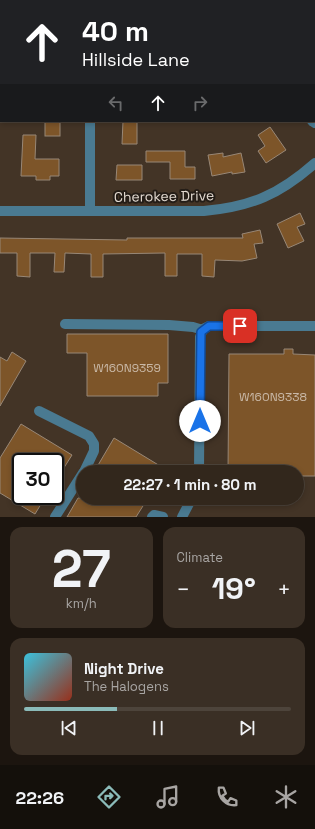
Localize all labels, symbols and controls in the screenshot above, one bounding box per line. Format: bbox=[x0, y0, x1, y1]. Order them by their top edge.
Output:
text: 40 m bbox=[82, 13, 149, 49]
icon: ahead bbox=[16, 16, 68, 68]
text: Hillside Lane bbox=[82, 48, 190, 71]
icon: left bbox=[105, 92, 127, 114]
icon: ahead bbox=[147, 92, 169, 114]
icon: right bbox=[189, 92, 211, 114]
street label: Cherokee Drive bbox=[114, 186, 214, 206]
pin bbox=[223, 309, 257, 343]
icon: arrive bbox=[229, 315, 251, 337]
house number: W160N9359 bbox=[93, 360, 161, 376]
house number: W160N9338 bbox=[239, 389, 307, 405]
position arrow bbox=[179, 400, 221, 442]
speed limit sign: 30 bbox=[12, 453, 64, 505]
text: 22:27 · 1 min · 80 m bbox=[123, 475, 257, 494]
text: 27 bbox=[52, 536, 111, 602]
text: Climate bbox=[177, 549, 223, 566]
text: 19° bbox=[212, 569, 256, 608]
text: − bbox=[177, 575, 190, 603]
text: + bbox=[277, 575, 291, 603]
text: km/h bbox=[66, 595, 97, 612]
text: Night Drive bbox=[84, 659, 164, 678]
text: The Halogens bbox=[84, 678, 169, 695]
icon: previous bbox=[58, 717, 80, 739]
icon: pause bbox=[147, 717, 169, 739]
icon: next bbox=[236, 717, 258, 739]
icon: directions bbox=[95, 783, 123, 811]
icon: music bbox=[154, 783, 182, 811]
icon: phone bbox=[213, 783, 241, 811]
icon: climate bbox=[272, 783, 300, 811]
text: 22:26 bbox=[15, 786, 64, 809]

